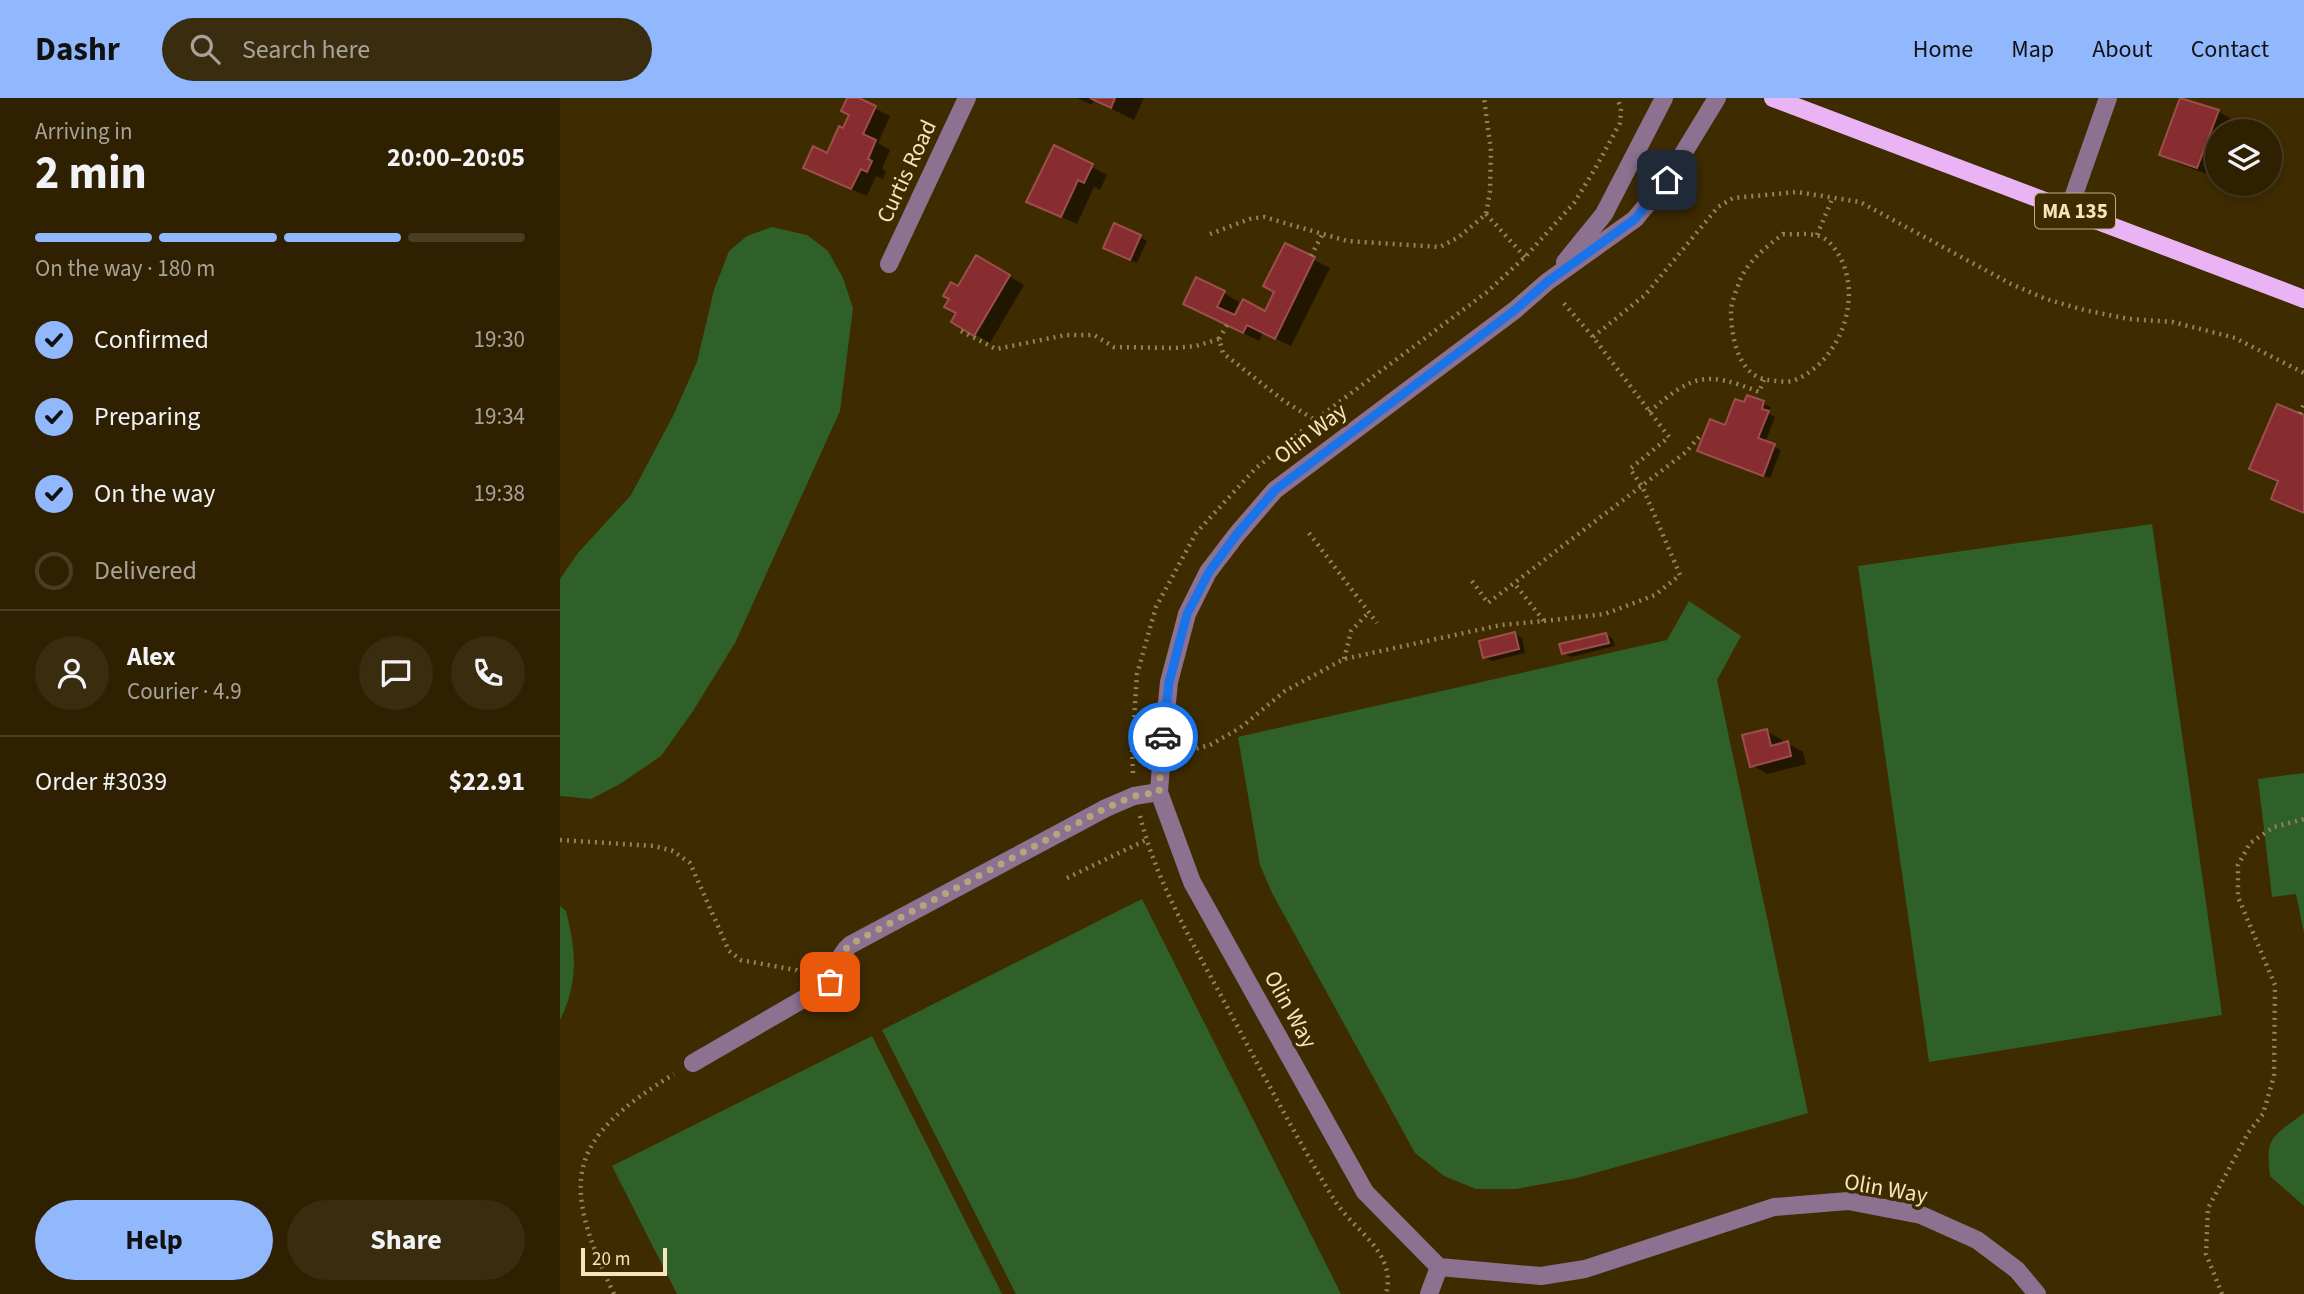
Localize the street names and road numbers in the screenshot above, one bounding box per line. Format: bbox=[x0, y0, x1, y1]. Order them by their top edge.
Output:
street label: Curtis Road bbox=[868, 114, 945, 228]
road number: MA 135 bbox=[2035, 194, 2115, 228]
street label: Olin Way bbox=[1267, 395, 1354, 472]
street label: Olin Way bbox=[1256, 965, 1325, 1054]
street label: Olin Way bbox=[1842, 1165, 1930, 1212]

